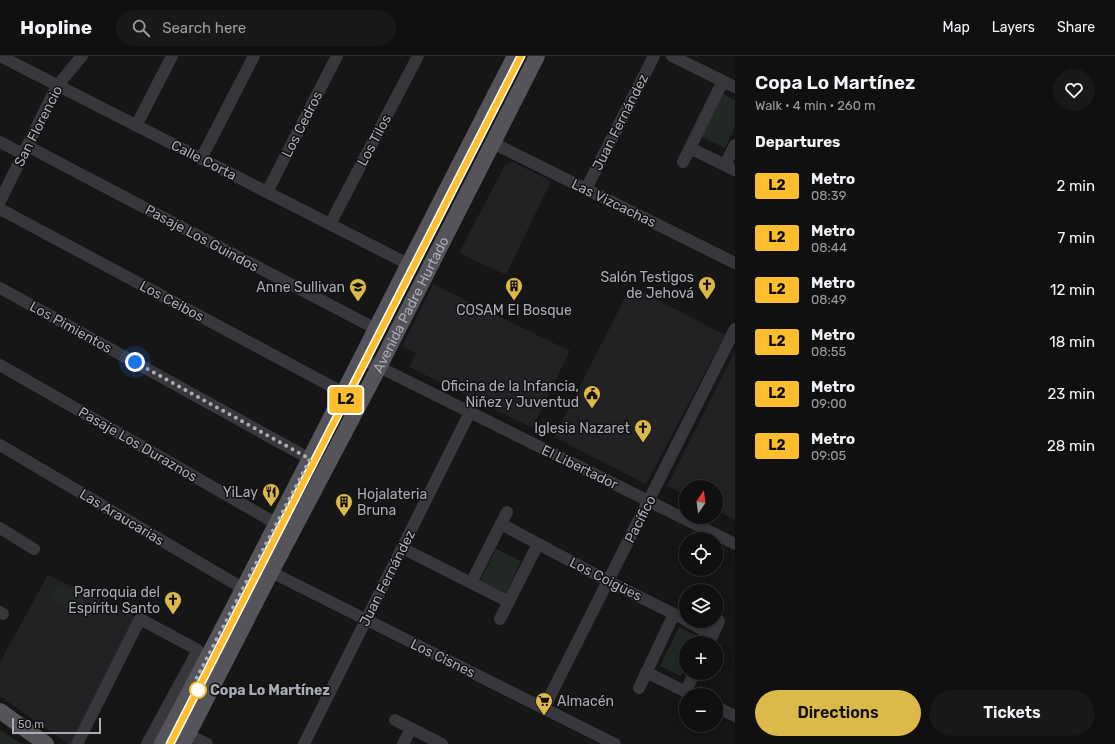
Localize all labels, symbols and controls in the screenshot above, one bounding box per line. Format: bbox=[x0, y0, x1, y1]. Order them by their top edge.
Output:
search box bbox=[116, 10, 396, 46]
text: Hopline bbox=[20, 16, 92, 39]
icon: search bbox=[130, 17, 152, 39]
text: Search here bbox=[162, 19, 246, 37]
text: Map bbox=[943, 19, 970, 36]
text: Layers bbox=[992, 19, 1035, 36]
text: Share bbox=[1057, 19, 1095, 36]
button: heart bbox=[1053, 69, 1095, 111]
street label: Juan Fernández bbox=[589, 71, 652, 173]
text: Copa Lo Martínez bbox=[755, 71, 915, 94]
street label: San Florencio bbox=[11, 83, 66, 170]
street label: Los Cedros bbox=[278, 88, 326, 160]
text: Walk · 4 min · 260 m bbox=[755, 98, 876, 113]
street label: Los Tilos bbox=[354, 112, 395, 169]
text: Departures bbox=[755, 133, 840, 151]
street label: Calle Corta bbox=[168, 137, 239, 184]
text: Metro bbox=[811, 170, 855, 188]
street label: Las Vizcachas bbox=[569, 176, 659, 231]
text: L2 bbox=[768, 177, 786, 194]
text: 2 min bbox=[1056, 177, 1095, 195]
text: 08:39 bbox=[811, 188, 846, 203]
street label: Pasaje Los Guindos bbox=[142, 201, 261, 276]
text: Metro bbox=[811, 222, 855, 240]
text: L2 bbox=[768, 229, 786, 246]
text: 7 min bbox=[1058, 229, 1095, 247]
street label: Avenida Padre Hurtado bbox=[370, 234, 453, 376]
text: 08:44 bbox=[811, 240, 847, 255]
place label: Salón Testigos de Jehová bbox=[600, 269, 694, 302]
text: Metro bbox=[811, 274, 855, 292]
church icon: Salón Testigos de Jehová bbox=[697, 275, 717, 300]
building icon: COSAM El Bosque bbox=[504, 276, 524, 301]
street label: Los Ceibos bbox=[137, 277, 207, 325]
school or university icon: Anne Sullivan bbox=[348, 277, 368, 302]
place label: Anne Sullivan bbox=[256, 279, 345, 296]
text: L2 bbox=[768, 281, 786, 298]
text: 12 min bbox=[1050, 281, 1095, 299]
text: 08:49 bbox=[811, 292, 847, 307]
street label: Los Pimientos bbox=[27, 298, 115, 357]
place label: COSAM El Bosque bbox=[456, 302, 572, 319]
text: Metro bbox=[811, 326, 855, 344]
text: L2 bbox=[768, 333, 786, 350]
text: 18 min bbox=[1049, 333, 1095, 351]
text: 08:55 bbox=[811, 344, 846, 359]
your location bbox=[125, 352, 145, 372]
place label: Oficina de la Infancia, Niñez y Juventud bbox=[441, 378, 579, 411]
text: Metro bbox=[811, 378, 855, 396]
public building icon: Oficina de la Infancia, Niñez y Juventud bbox=[582, 384, 602, 409]
text: L2 bbox=[768, 385, 786, 402]
text: 23 min bbox=[1047, 385, 1095, 403]
line badge: L2 bbox=[328, 387, 364, 413]
text: L2 bbox=[337, 391, 355, 408]
text: 09:00 bbox=[811, 396, 847, 411]
street label: Pasaje Los Duraznos bbox=[75, 403, 200, 485]
church icon: Iglesia Nazaret bbox=[633, 418, 653, 443]
place label: Iglesia Nazaret bbox=[534, 420, 631, 437]
text: Metro bbox=[811, 430, 855, 448]
text: L2 bbox=[768, 437, 786, 454]
text: 28 min bbox=[1047, 437, 1095, 455]
street label: El Libertador bbox=[539, 442, 621, 494]
text: 09:05 bbox=[811, 448, 846, 463]
north arrow bbox=[679, 480, 723, 524]
map controls bbox=[679, 480, 723, 732]
restaurant icon: YiLay bbox=[261, 482, 281, 507]
place label: YiLay bbox=[223, 484, 258, 501]
street label: Las Araucarias bbox=[76, 486, 167, 549]
place label: Hojalateria Bruna bbox=[357, 486, 427, 519]
building icon: Hojalateria Bruna bbox=[334, 492, 354, 517]
street label: Pacífico bbox=[621, 493, 660, 546]
street label: Juan Fernández bbox=[356, 527, 419, 629]
button: locate bbox=[679, 532, 723, 576]
street label: Los Coigües bbox=[567, 554, 645, 605]
place label: Parroquia del Espíritu Santo bbox=[68, 584, 160, 617]
button: layers bbox=[679, 584, 723, 628]
church icon: Parroquia del Espíritu Santo bbox=[163, 590, 183, 615]
street label: Los Cisnes bbox=[408, 636, 478, 681]
button: + bbox=[679, 636, 723, 680]
marker: Copa Lo Martínez bbox=[189, 681, 207, 699]
place label: Copa Lo Martínez bbox=[210, 682, 330, 699]
button: − bbox=[679, 688, 723, 732]
button: Directions bbox=[755, 690, 921, 736]
button: Tickets bbox=[929, 690, 1095, 736]
supermarket icon: Almacén bbox=[534, 691, 554, 716]
place label: Almacén bbox=[557, 693, 614, 710]
scale bar bbox=[12, 716, 101, 735]
text: 50 m bbox=[18, 718, 44, 731]

